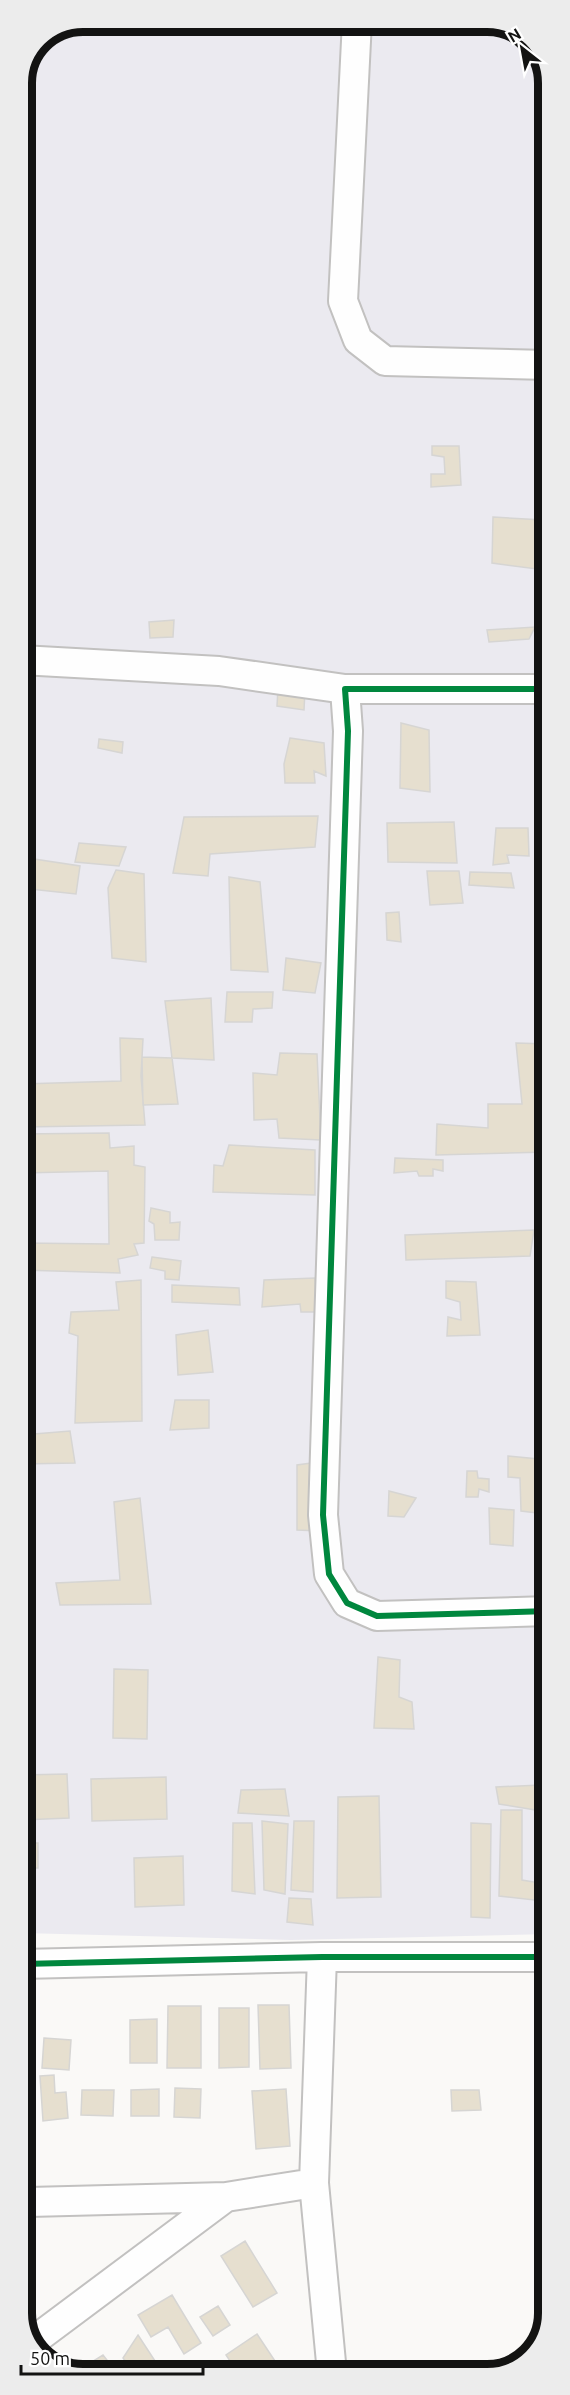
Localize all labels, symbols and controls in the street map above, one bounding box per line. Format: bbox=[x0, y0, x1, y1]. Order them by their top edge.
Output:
north arrow bbox=[492, 18, 552, 78]
text: N bbox=[505, 24, 524, 46]
scale bar bbox=[21, 2338, 202, 2376]
text: 50 m bbox=[30, 2348, 70, 2368]

